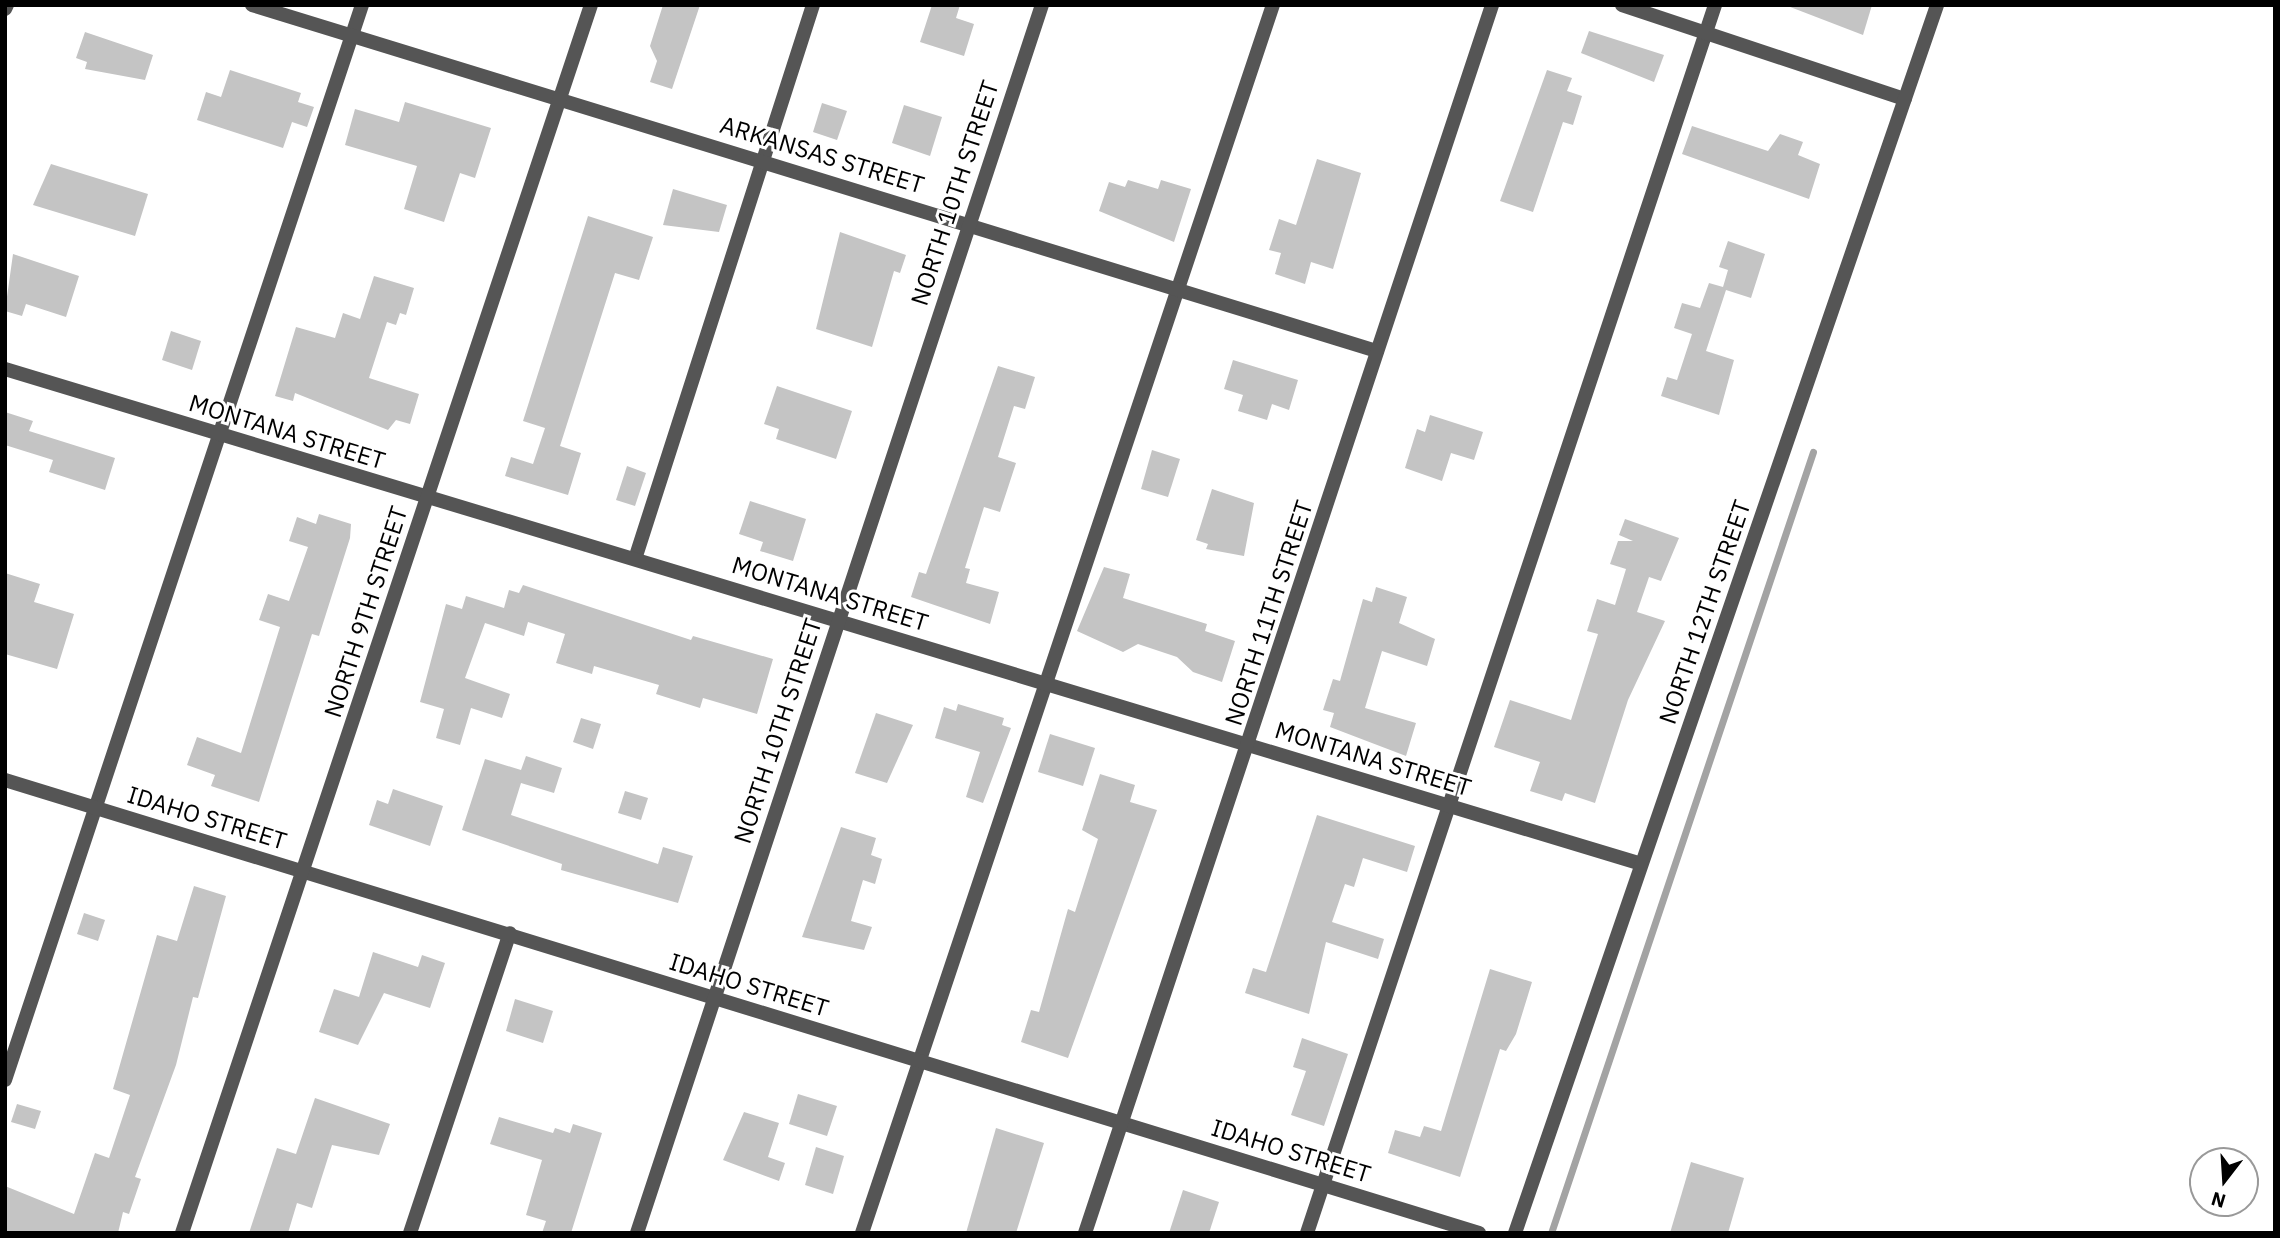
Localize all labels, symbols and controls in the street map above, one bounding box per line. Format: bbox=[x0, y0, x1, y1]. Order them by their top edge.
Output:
street label: NORTH 10TH STREET bbox=[905, 77, 1005, 309]
street label: ARKANSAS STREET bbox=[717, 110, 927, 200]
street label: MONTANA STREET bbox=[186, 388, 388, 476]
street label: NORTH 12TH STREET bbox=[1653, 496, 1757, 728]
street label: NORTH 11TH STREET bbox=[1219, 497, 1319, 729]
street label: NORTH 9TH STREET bbox=[318, 503, 414, 721]
street label: MONTANA STREET bbox=[729, 550, 931, 638]
street label: NORTH 10TH STREET bbox=[728, 615, 828, 847]
street label: MONTANA STREET bbox=[1272, 715, 1474, 803]
street label: IDAHO STREET bbox=[124, 780, 290, 856]
street label: IDAHO STREET bbox=[666, 947, 832, 1023]
street label: IDAHO STREET bbox=[1208, 1113, 1374, 1189]
north arrow bbox=[2189, 1147, 2259, 1217]
text: N bbox=[2208, 1187, 2229, 1214]

